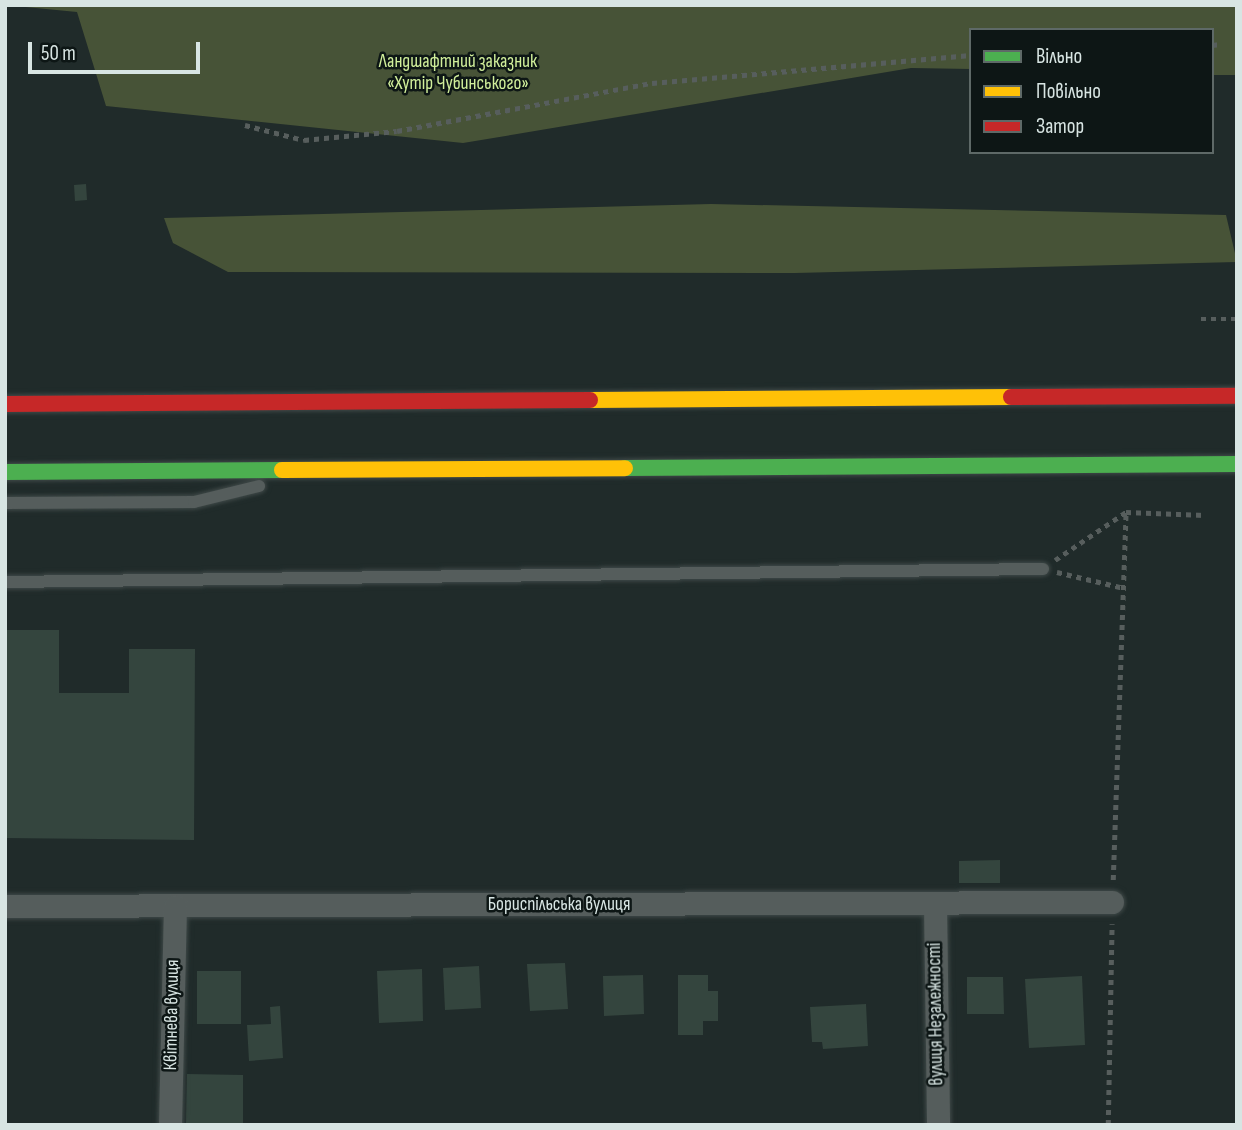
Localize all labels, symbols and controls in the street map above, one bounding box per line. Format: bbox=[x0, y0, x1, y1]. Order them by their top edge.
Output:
scale bar bbox=[32, 28, 203, 72]
legend bbox=[969, 28, 1214, 154]
text: 50 m bbox=[41, 41, 76, 66]
text: Вільно bbox=[1036, 44, 1082, 69]
park label: Ландшафтний заказник «Хутір Чубинського» bbox=[379, 51, 537, 95]
text: Повільно bbox=[1036, 79, 1101, 104]
text: Затор bbox=[1036, 114, 1084, 139]
street label: Бориспільська вулиця bbox=[488, 894, 630, 916]
street label: вулиця Незалежності bbox=[923, 942, 949, 1086]
street label: Квітнева вулиця bbox=[160, 959, 184, 1071]

